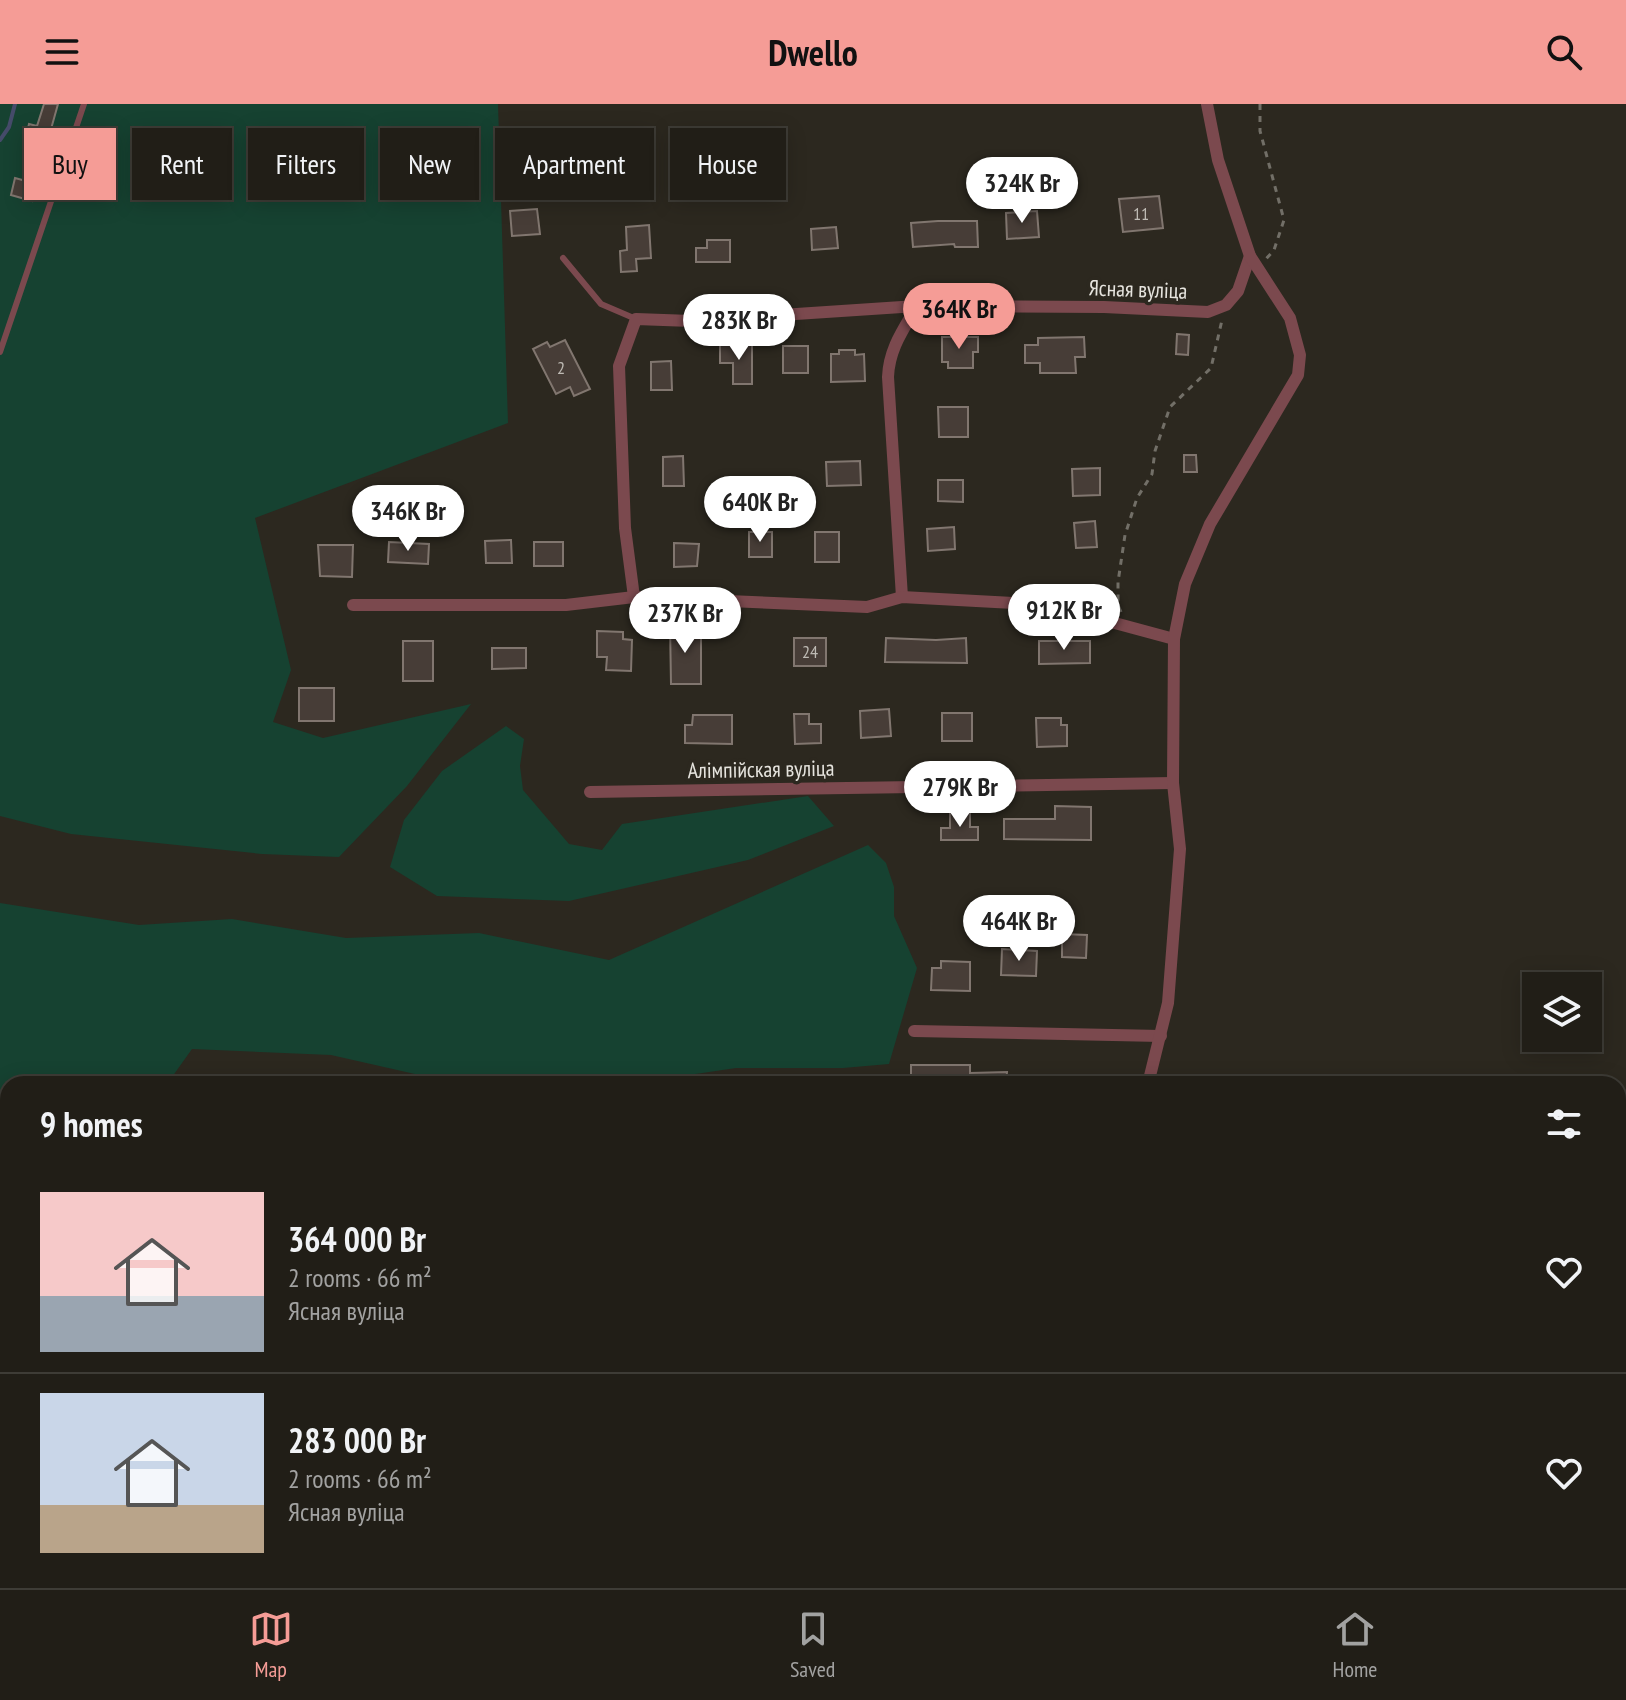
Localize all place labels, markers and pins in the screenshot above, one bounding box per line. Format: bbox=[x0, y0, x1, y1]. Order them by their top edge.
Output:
pin: 324K Br bbox=[948, 157, 1096, 225]
pin: 364K Br bbox=[885, 283, 1033, 351]
pin: 283K Br bbox=[665, 294, 813, 362]
pin: 640K Br bbox=[686, 476, 834, 544]
pin: 346K Br bbox=[334, 485, 482, 553]
pin: 912K Br bbox=[990, 584, 1138, 652]
pin: 237K Br bbox=[611, 587, 759, 655]
pin: 279K Br bbox=[886, 761, 1034, 829]
pin: 464K Br bbox=[945, 895, 1093, 963]

